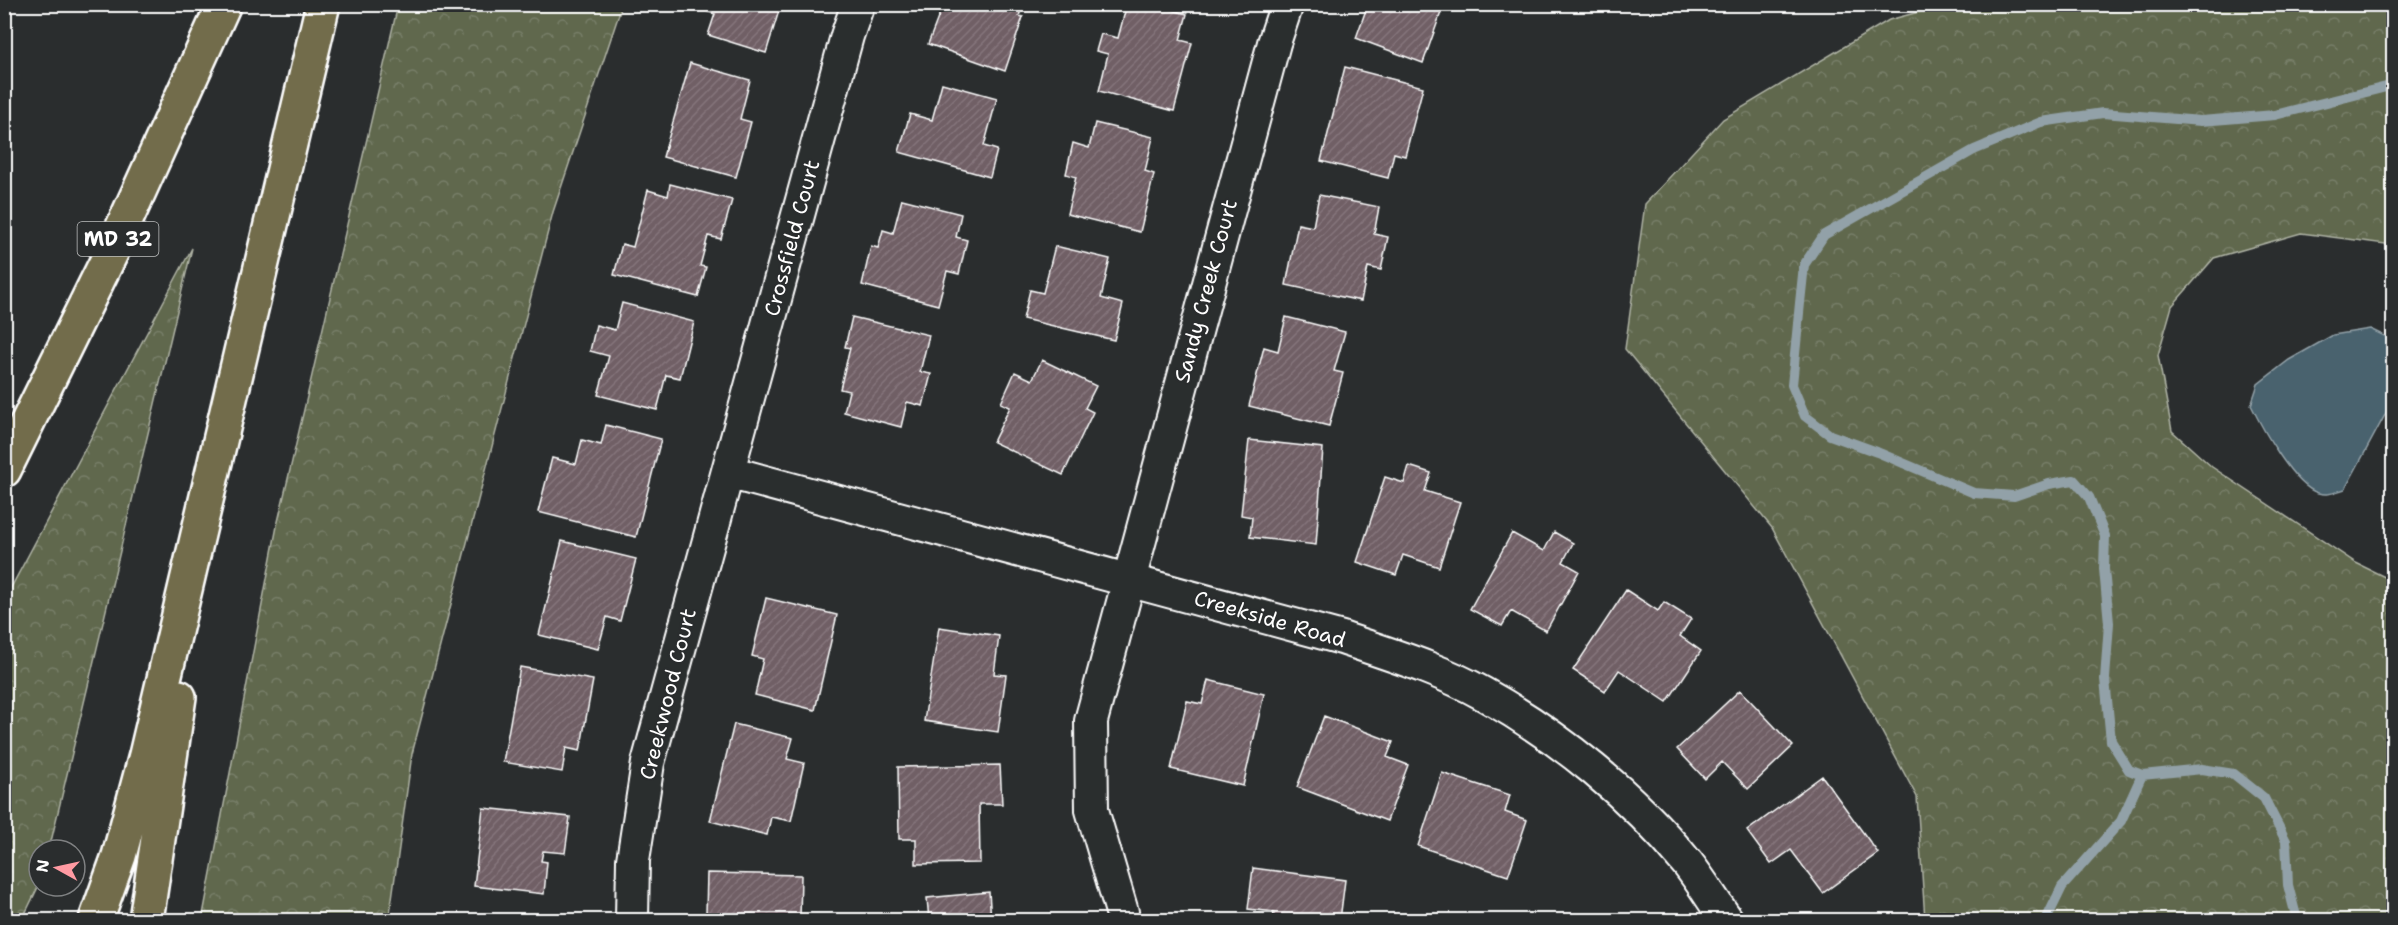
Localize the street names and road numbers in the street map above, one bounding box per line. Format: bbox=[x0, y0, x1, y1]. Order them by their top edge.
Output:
street label: Crossfield Court bbox=[758, 157, 826, 319]
street label: Sandy Creek Court bbox=[1168, 196, 1244, 386]
road number: MD 32 bbox=[78, 222, 158, 256]
street label: Creekside Road bbox=[1191, 584, 1349, 654]
street label: Creekwood Court bbox=[633, 605, 703, 783]

